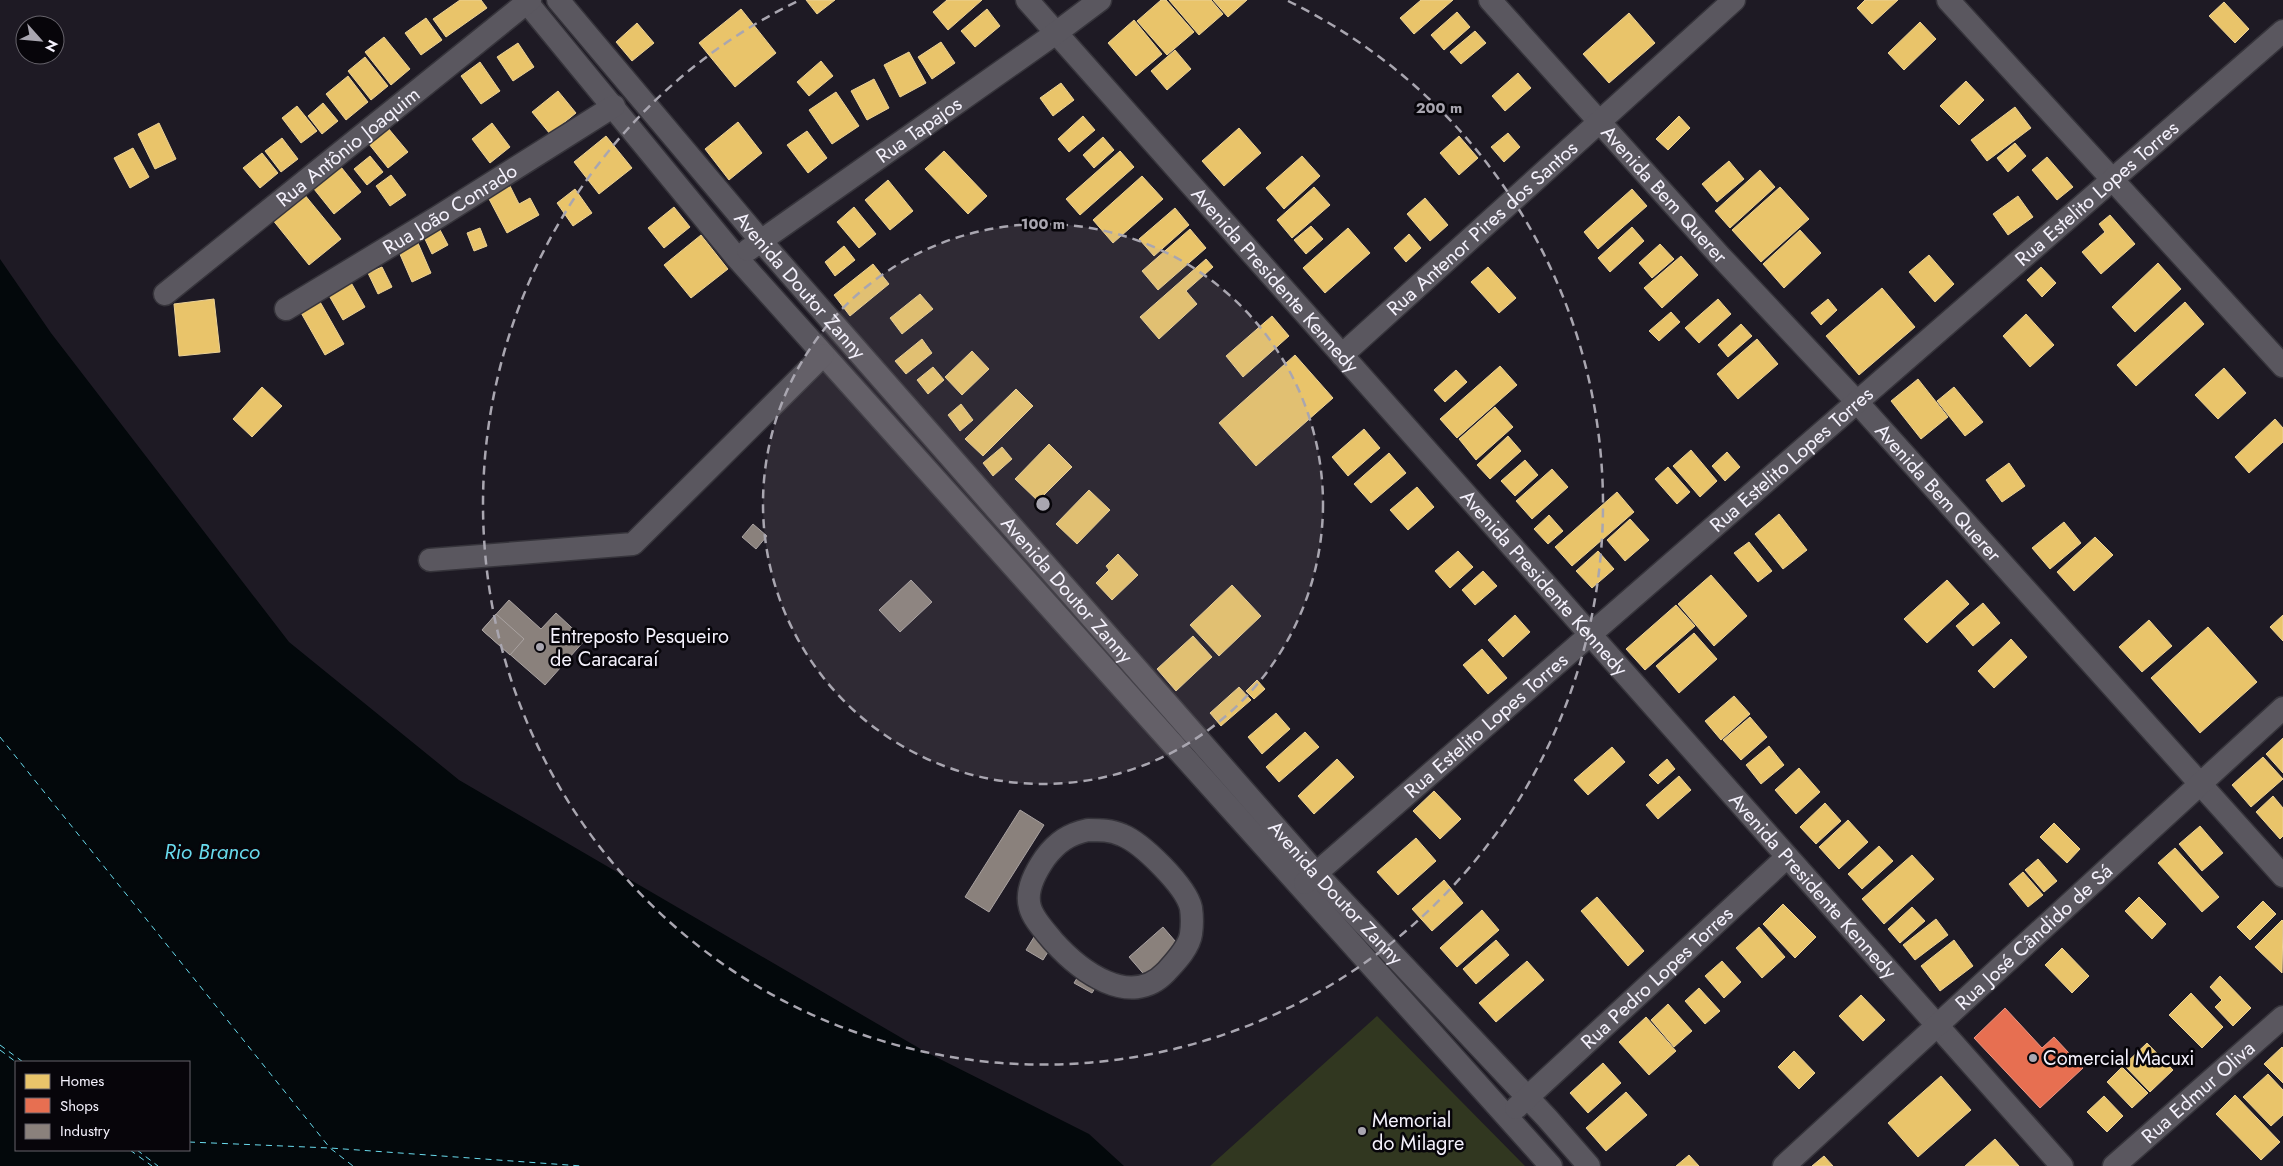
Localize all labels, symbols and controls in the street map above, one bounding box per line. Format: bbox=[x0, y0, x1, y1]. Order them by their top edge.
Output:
north arrow bbox=[15, 15, 65, 65]
text: N bbox=[40, 36, 63, 55]
street label: Rua Antônio Joaquim bbox=[270, 80, 427, 214]
street label: Rua Tapajos bbox=[870, 90, 968, 170]
text: 200 m bbox=[1416, 97, 1462, 119]
street label: Rua Estelito Lopes Torres bbox=[2009, 114, 2185, 273]
street label: Avenida Bem Querer bbox=[1594, 119, 1734, 270]
street label: Rua Antenor Pires dos Santos bbox=[1380, 134, 1584, 323]
street label: Rua João Conrado bbox=[377, 156, 523, 262]
street label: Avenida Presidente Kennedy bbox=[1184, 181, 1366, 380]
street label: Avenida Doutor Zanny bbox=[727, 205, 872, 366]
text: 100 m bbox=[1021, 213, 1065, 235]
street label: Rua Estelito Lopes Torres bbox=[1703, 380, 1880, 539]
street label: Avenida Bem Querer bbox=[1868, 417, 2008, 568]
street label: Avenida Presidente Kennedy bbox=[1453, 483, 1635, 683]
centre of rings bbox=[1034, 495, 1052, 513]
street label: Avenida Doutor Zanny bbox=[994, 510, 1140, 670]
place label: Entreposto Pesqueiro de Caracaraí bbox=[550, 622, 729, 674]
marker: Entreposto Pesqueiro de Caracaraí bbox=[534, 641, 546, 653]
street label: Rua Estelito Lopes Torres bbox=[1398, 646, 1575, 805]
street label: Avenida Presidente Kennedy bbox=[1722, 786, 1903, 985]
street label: Avenida Doutor Zanny bbox=[1261, 814, 1410, 972]
water label: Rio Branco bbox=[164, 837, 260, 867]
street label: Rua José Cândido de Sá bbox=[1949, 857, 2119, 1017]
street label: Rua Pedro Lopes Torres bbox=[1574, 900, 1740, 1056]
street label: Rua Edmur Oliva bbox=[2135, 1034, 2261, 1150]
place label: Comercial Macuxi bbox=[2043, 1044, 2195, 1073]
marker: Comercial Macuxi bbox=[2027, 1052, 2039, 1064]
legend bbox=[15, 1061, 190, 1151]
text: Homes bbox=[60, 1070, 104, 1092]
text: Shops bbox=[60, 1095, 99, 1117]
place label: Memorial do Milagre bbox=[1372, 1106, 1464, 1158]
text: Industry bbox=[60, 1120, 110, 1142]
marker: Memorial do Milagre bbox=[1356, 1125, 1368, 1137]

